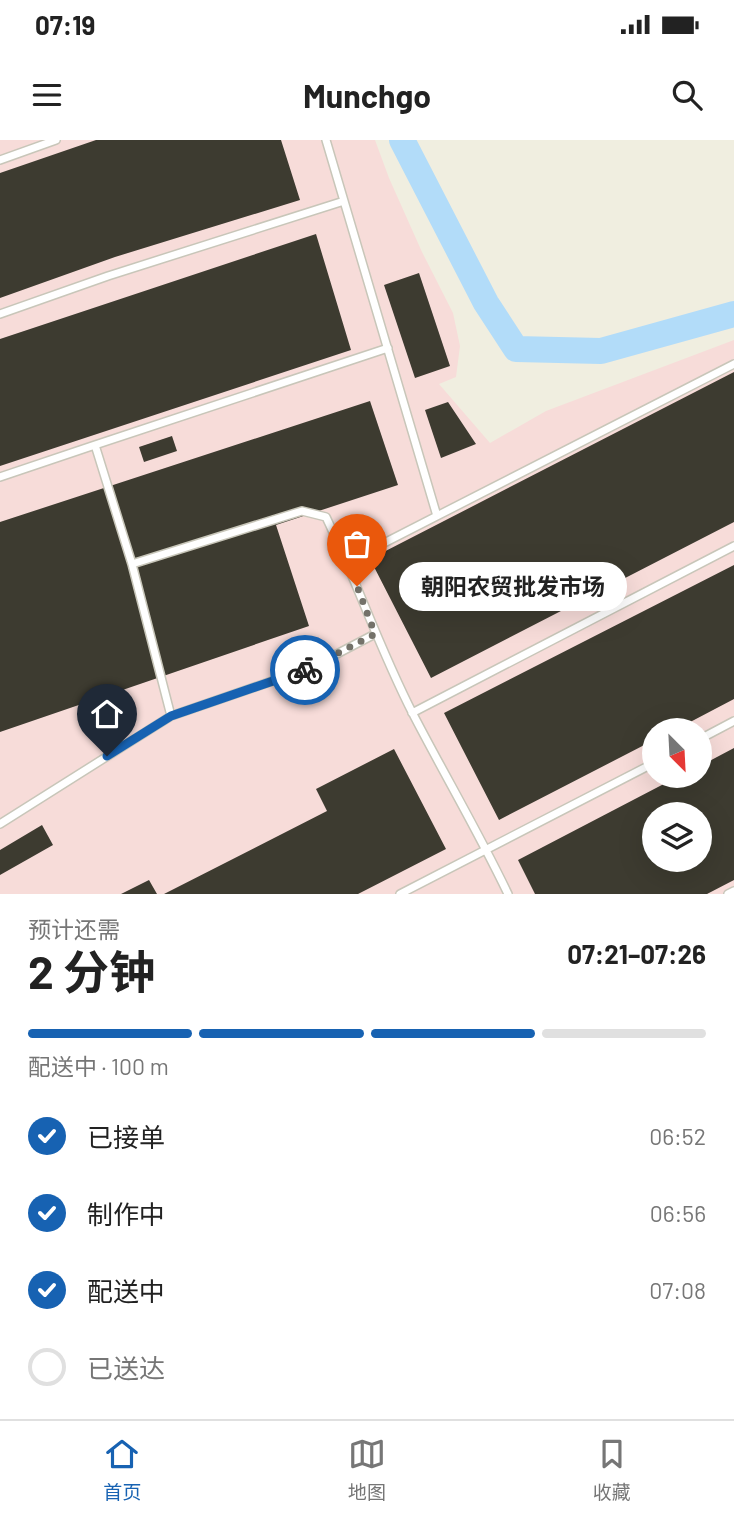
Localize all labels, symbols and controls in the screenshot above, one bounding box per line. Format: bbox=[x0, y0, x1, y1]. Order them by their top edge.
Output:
text: 07:19 bbox=[35, 9, 95, 40]
icon: menu bbox=[28, 76, 66, 114]
text: Munchgo bbox=[303, 76, 431, 114]
icon: search bbox=[668, 76, 706, 114]
pin bbox=[327, 514, 387, 586]
icon: bag bbox=[338, 525, 376, 563]
callout: 朝阳农贸批发市场 bbox=[399, 562, 626, 611]
text: 朝阳农贸批发市场 bbox=[421, 572, 605, 600]
courier bbox=[270, 635, 340, 705]
icon: bike bbox=[286, 651, 324, 689]
pin bbox=[77, 684, 137, 756]
icon: home bbox=[88, 695, 126, 733]
north arrow bbox=[642, 718, 712, 788]
map controls bbox=[642, 718, 712, 872]
button: layers bbox=[642, 802, 712, 872]
text: 预计还需 bbox=[28, 915, 120, 943]
text: 07:21–07:26 bbox=[567, 938, 706, 969]
text: 2 分钟 bbox=[28, 943, 155, 998]
text: 配送中 · 100 m bbox=[28, 1052, 169, 1080]
icon: check bbox=[28, 1117, 66, 1155]
text: 已接单 bbox=[87, 1121, 165, 1152]
text: 06:52 bbox=[649, 1122, 706, 1150]
icon: check bbox=[28, 1194, 66, 1232]
text: 制作中 bbox=[87, 1198, 165, 1229]
text: 06:56 bbox=[650, 1199, 706, 1227]
icon: check bbox=[28, 1271, 66, 1309]
text: 配送中 bbox=[87, 1275, 165, 1306]
text: 07:08 bbox=[649, 1276, 706, 1304]
text: 已送达 bbox=[87, 1352, 165, 1383]
tab: 首页 bbox=[103, 1435, 141, 1504]
tab: 地图 bbox=[348, 1435, 386, 1504]
tab: 收藏 bbox=[593, 1435, 631, 1504]

